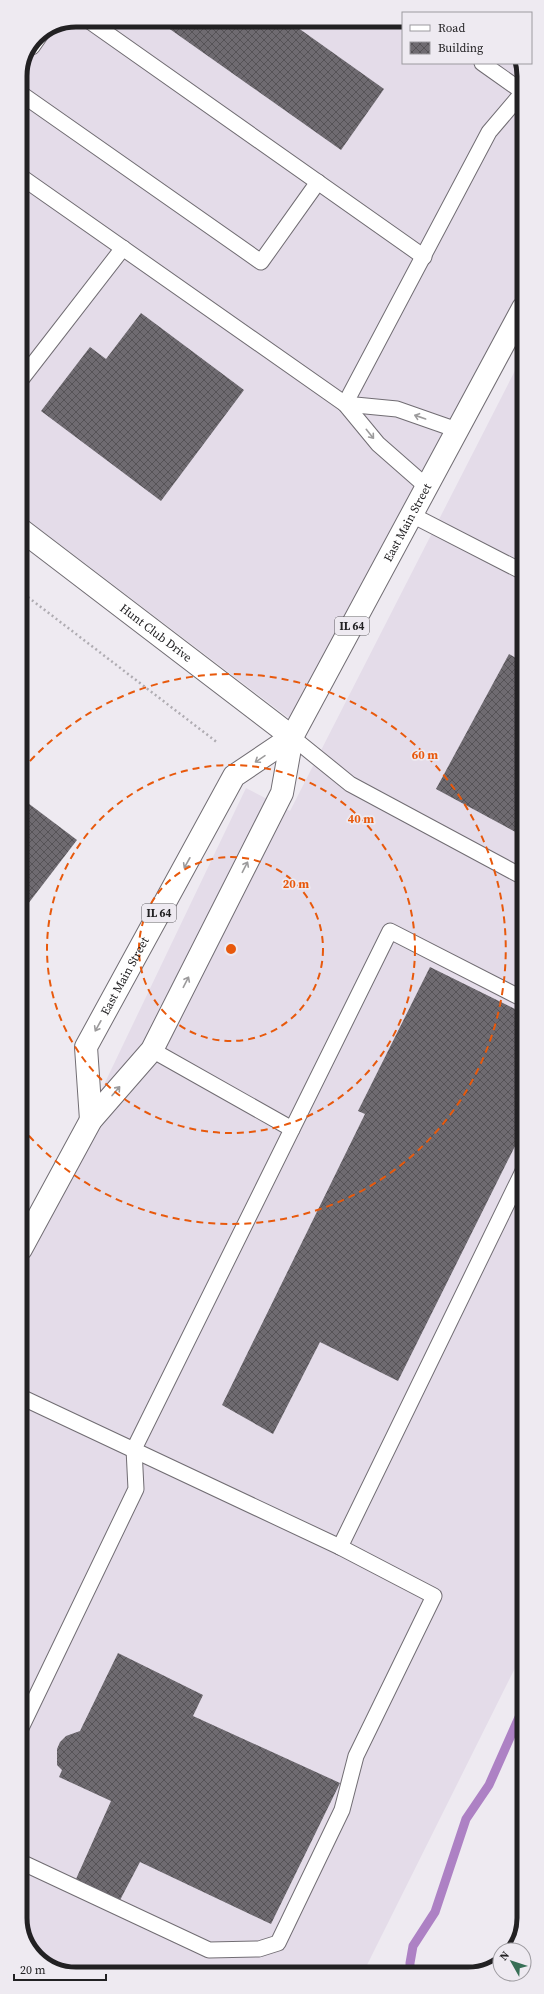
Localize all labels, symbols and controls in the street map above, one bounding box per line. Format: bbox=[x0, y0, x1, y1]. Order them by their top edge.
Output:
legend bbox=[402, 12, 532, 64]
text: Road bbox=[438, 20, 465, 36]
text: Building bbox=[438, 40, 483, 56]
one-way arrow bbox=[414, 413, 426, 421]
one-way arrow bbox=[366, 429, 374, 440]
street label: East Main Street bbox=[380, 481, 435, 565]
street label: Hunt Club Drive bbox=[116, 600, 195, 666]
road number: IL 64 bbox=[335, 617, 369, 635]
text: 60 m bbox=[412, 747, 438, 763]
one-way arrow bbox=[254, 755, 266, 763]
text: 40 m bbox=[348, 811, 374, 827]
one-way arrow bbox=[182, 856, 190, 868]
one-way arrow bbox=[242, 861, 249, 873]
text: 20 m bbox=[283, 876, 309, 892]
road number: IL 64 bbox=[142, 904, 176, 922]
street label: East Main Street bbox=[97, 934, 153, 1018]
centre of rings bbox=[224, 942, 238, 956]
one-way arrow bbox=[183, 977, 190, 989]
one-way arrow bbox=[93, 1020, 101, 1032]
one-way arrow bbox=[111, 1086, 121, 1096]
north arrow bbox=[492, 1942, 532, 1982]
text: N bbox=[496, 1948, 513, 1964]
scale bar bbox=[14, 1956, 106, 1982]
text: 20 m bbox=[20, 1962, 46, 1978]

